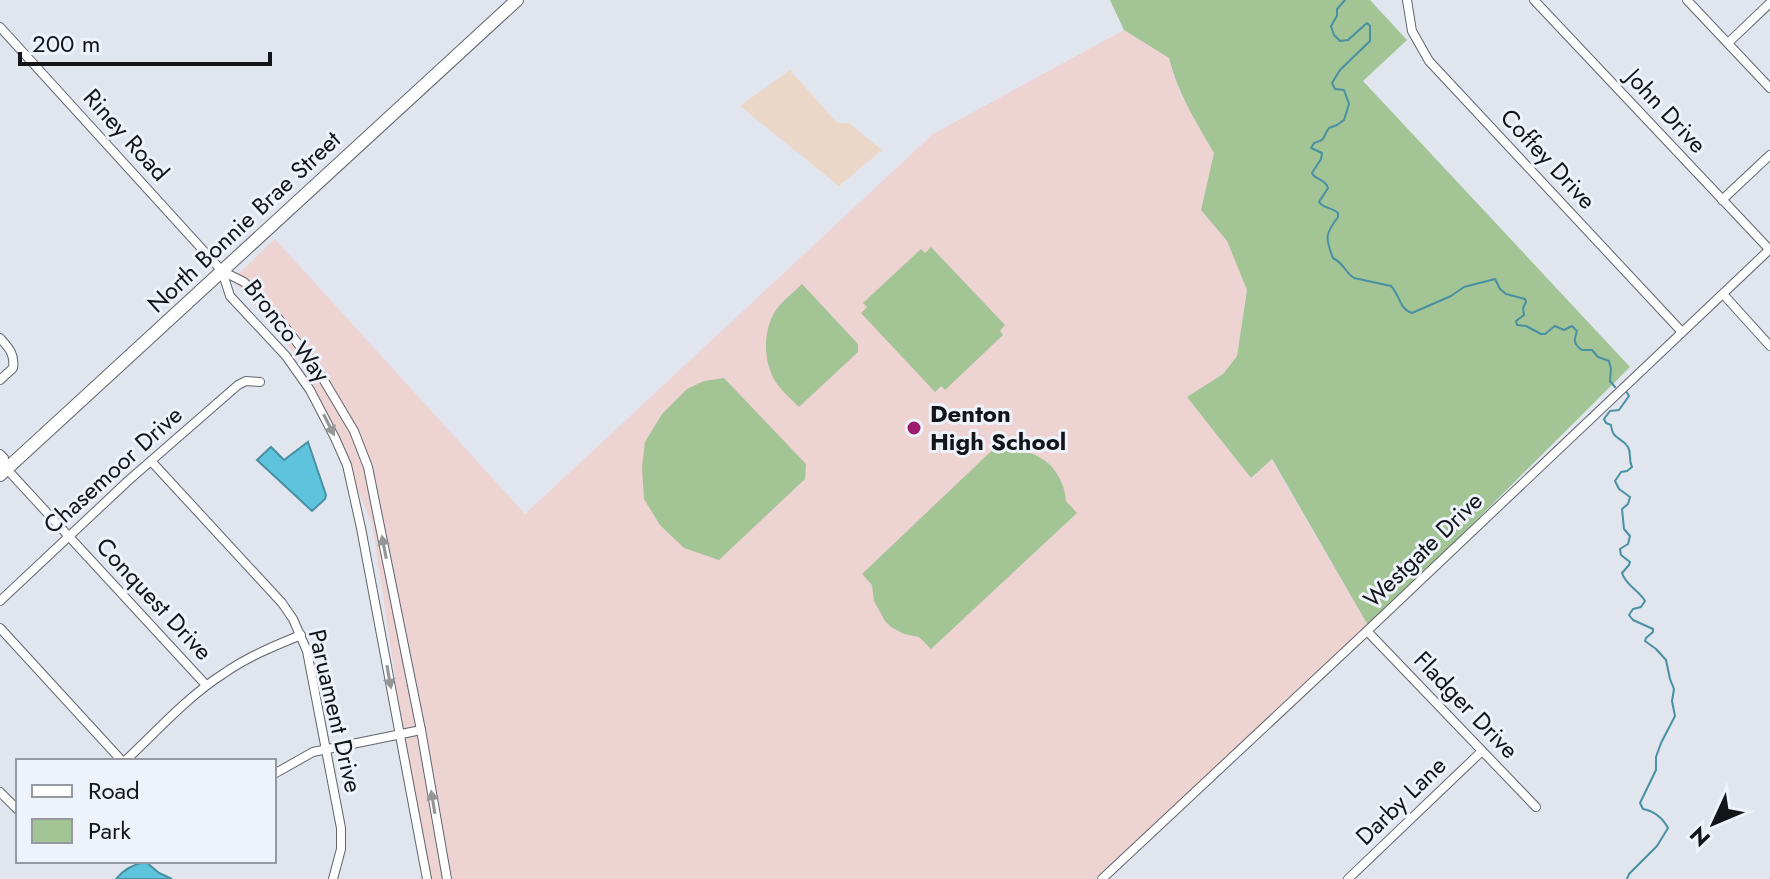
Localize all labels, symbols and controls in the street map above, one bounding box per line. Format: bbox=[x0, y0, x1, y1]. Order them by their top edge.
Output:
scale bar bbox=[20, 16, 270, 66]
text: 200 m bbox=[32, 26, 100, 61]
street label: John Drive bbox=[1616, 58, 1715, 161]
street label: Riney Road bbox=[75, 81, 177, 189]
street label: Coffey Drive bbox=[1492, 101, 1604, 217]
street label: North Bonnie Brae Street bbox=[139, 122, 348, 321]
street label: Bronco Way bbox=[236, 272, 339, 390]
place label: Denton High School bbox=[930, 396, 1066, 459]
street label: Chasemoor Drive bbox=[35, 398, 190, 542]
one-way arrow bbox=[322, 414, 336, 437]
marker: Denton High School bbox=[905, 419, 923, 437]
street label: Westgate Drive bbox=[1355, 484, 1490, 616]
street label: Conquest Drive bbox=[88, 529, 221, 668]
one-way arrow bbox=[377, 534, 390, 559]
street label: Paruament Drive bbox=[300, 626, 371, 796]
street label: Fladger Drive bbox=[1406, 643, 1527, 766]
one-way arrow bbox=[383, 665, 395, 690]
street label: Darby Lane bbox=[1347, 748, 1454, 853]
legend bbox=[16, 759, 276, 863]
text: Road bbox=[88, 773, 140, 808]
north arrow bbox=[1674, 783, 1754, 863]
one-way arrow bbox=[426, 789, 439, 814]
text: Park bbox=[88, 813, 131, 848]
text: N bbox=[1682, 819, 1717, 854]

